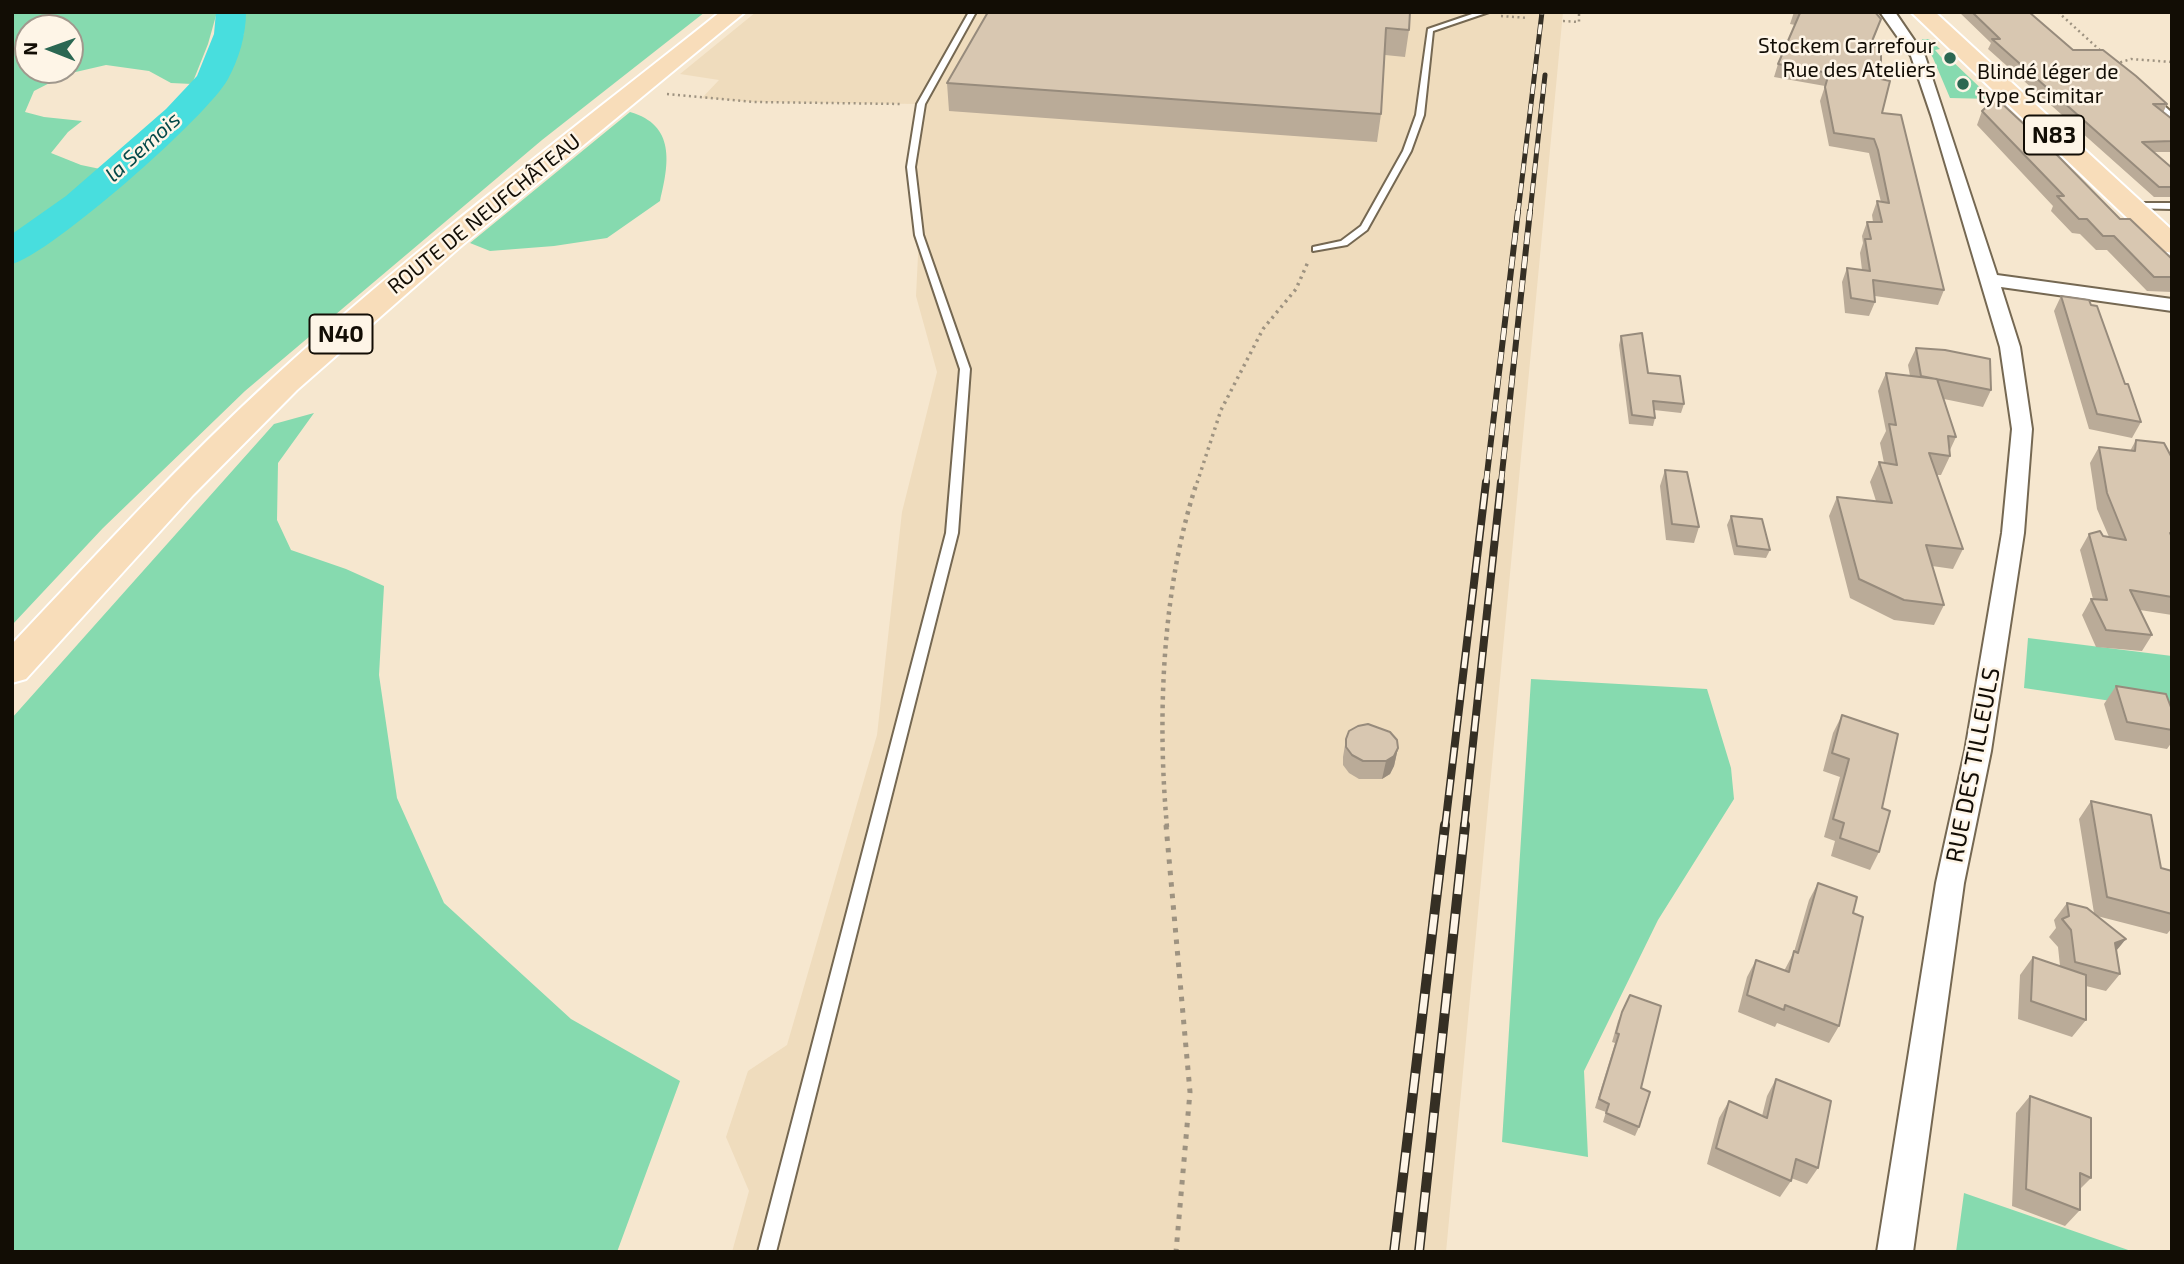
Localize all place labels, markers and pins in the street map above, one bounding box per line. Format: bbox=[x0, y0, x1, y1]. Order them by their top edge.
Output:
place label: Stockem Carrefour Rue des Ateliers bbox=[1758, 33, 1936, 83]
marker: Stockem Carrefour Rue des Ateliers bbox=[1942, 50, 1958, 66]
place label: Blindé léger de type Scimitar bbox=[1977, 59, 2118, 109]
marker: Blindé léger de type Scimitar bbox=[1955, 76, 1971, 92]

